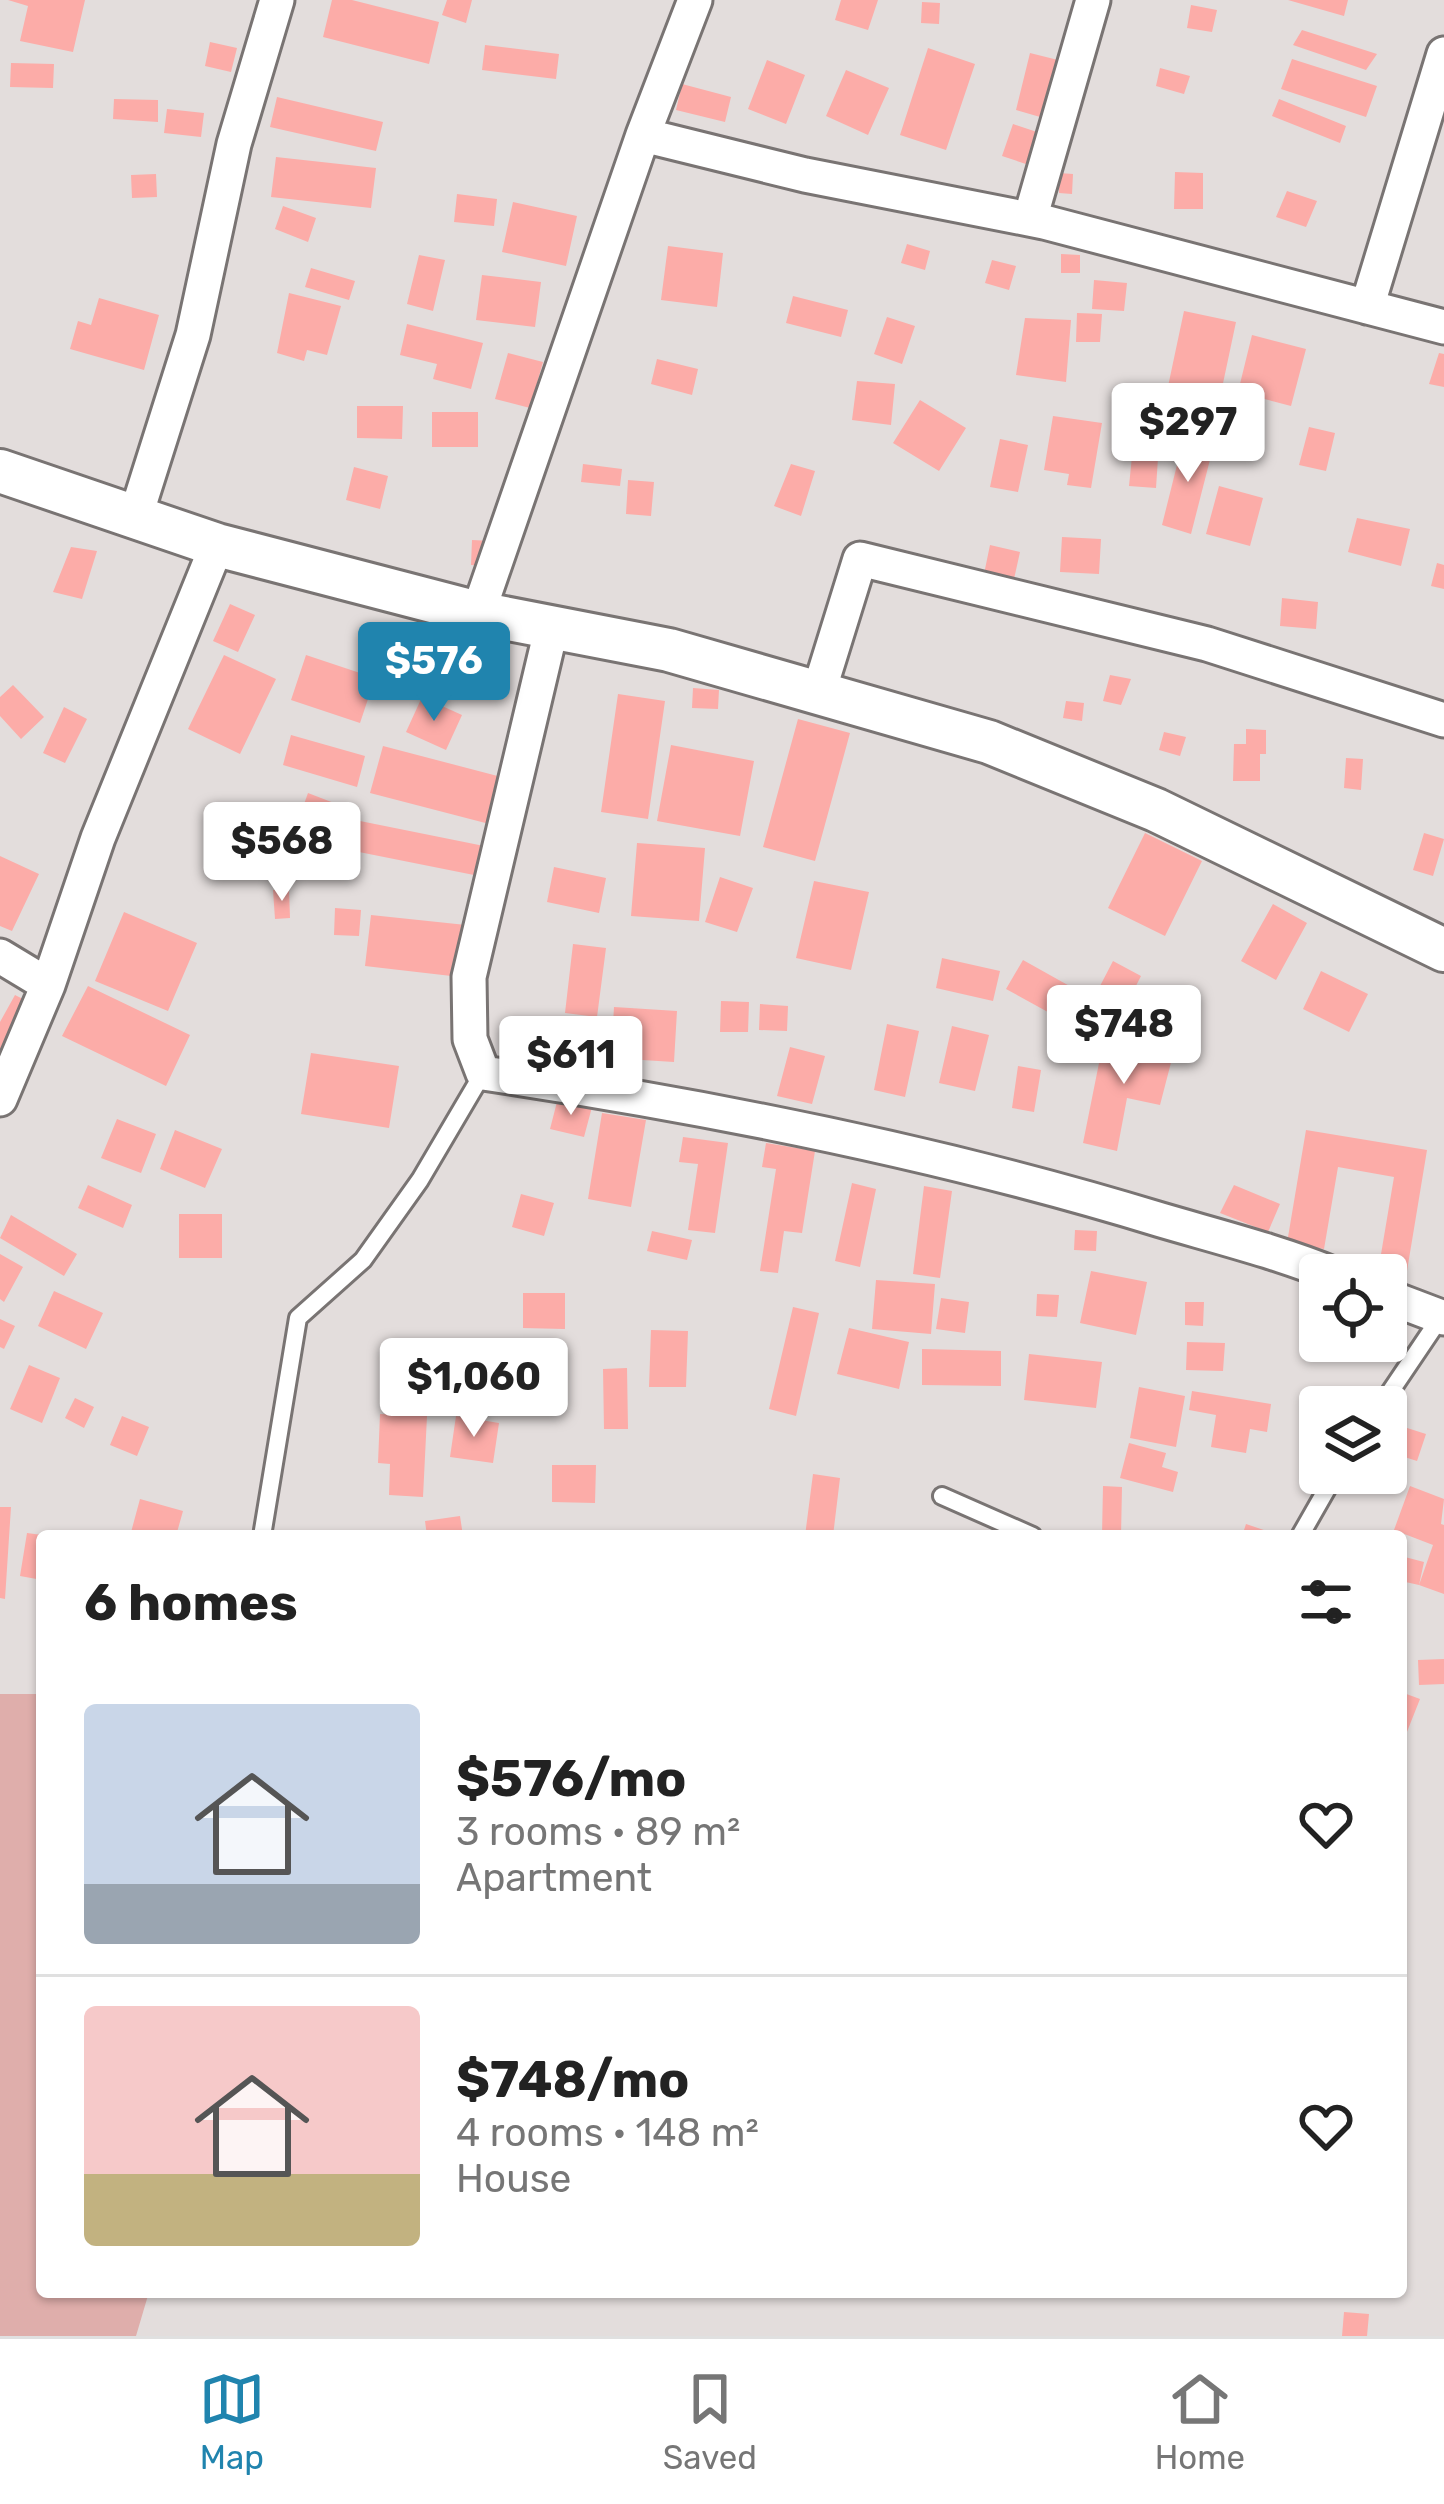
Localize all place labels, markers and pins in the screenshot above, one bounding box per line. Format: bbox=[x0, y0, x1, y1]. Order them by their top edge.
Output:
pin: $297 bbox=[1117, 383, 1259, 485]
pin: $576 bbox=[363, 622, 505, 724]
pin: $568 bbox=[211, 802, 353, 904]
pin: $748 bbox=[1053, 985, 1195, 1087]
pin: $611 bbox=[500, 1016, 642, 1118]
pin: $1,060 bbox=[376, 1338, 572, 1440]

